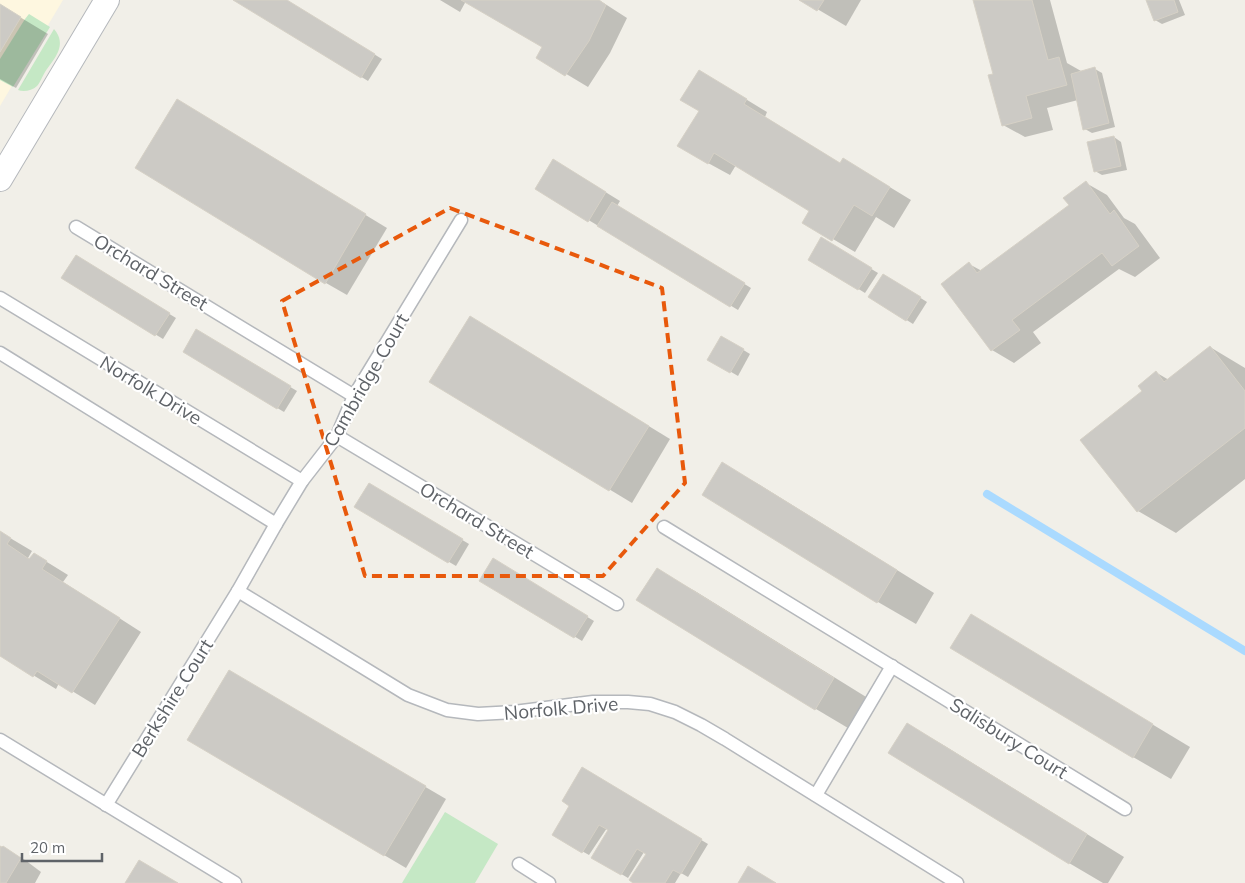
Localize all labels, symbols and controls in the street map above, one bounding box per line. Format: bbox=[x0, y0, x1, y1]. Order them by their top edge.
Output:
street label: Orchard Street bbox=[90, 228, 213, 316]
street label: Cambridge Court bbox=[318, 309, 414, 451]
street label: Norfolk Drive bbox=[96, 350, 206, 430]
street label: Orchard Street bbox=[416, 476, 539, 564]
street label: Berkshire Court bbox=[126, 634, 218, 762]
street label: Norfolk Drive bbox=[503, 691, 619, 725]
street label: Salisbury Court bbox=[945, 692, 1073, 784]
scale bar bbox=[22, 830, 102, 862]
text: 20 m bbox=[30, 838, 65, 857]

